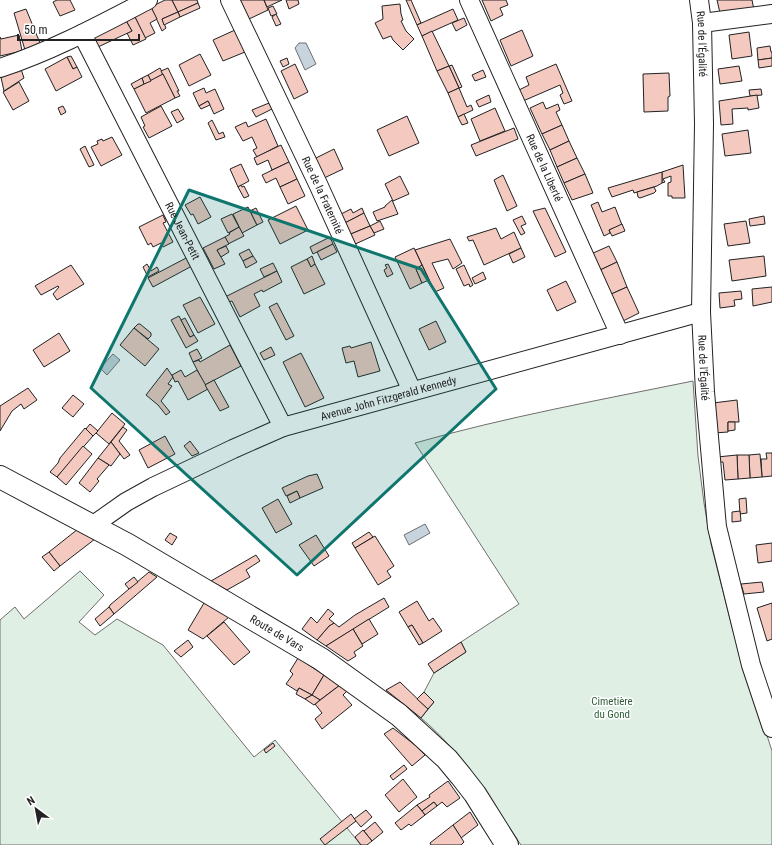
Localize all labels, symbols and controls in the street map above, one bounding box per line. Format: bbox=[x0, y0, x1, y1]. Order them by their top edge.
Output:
street label: Rue de l'Égalité bbox=[694, 10, 710, 77]
scale bar bbox=[18, 16, 139, 42]
text: 50 m bbox=[24, 23, 48, 37]
street label: Rue de la Liberté bbox=[524, 132, 565, 204]
street label: Rue de la Fraternité bbox=[299, 154, 346, 236]
street label: Rue Jean-Petit bbox=[163, 200, 203, 262]
street label: Rue de l'Égalité bbox=[696, 334, 712, 401]
street label: Avenue John Fitzgerald Kennedy bbox=[319, 373, 458, 423]
street label: Route de Vars bbox=[248, 612, 306, 654]
park label: Cimetière du Gond bbox=[591, 695, 633, 721]
north arrow bbox=[16, 789, 56, 829]
text: N bbox=[25, 794, 37, 808]

